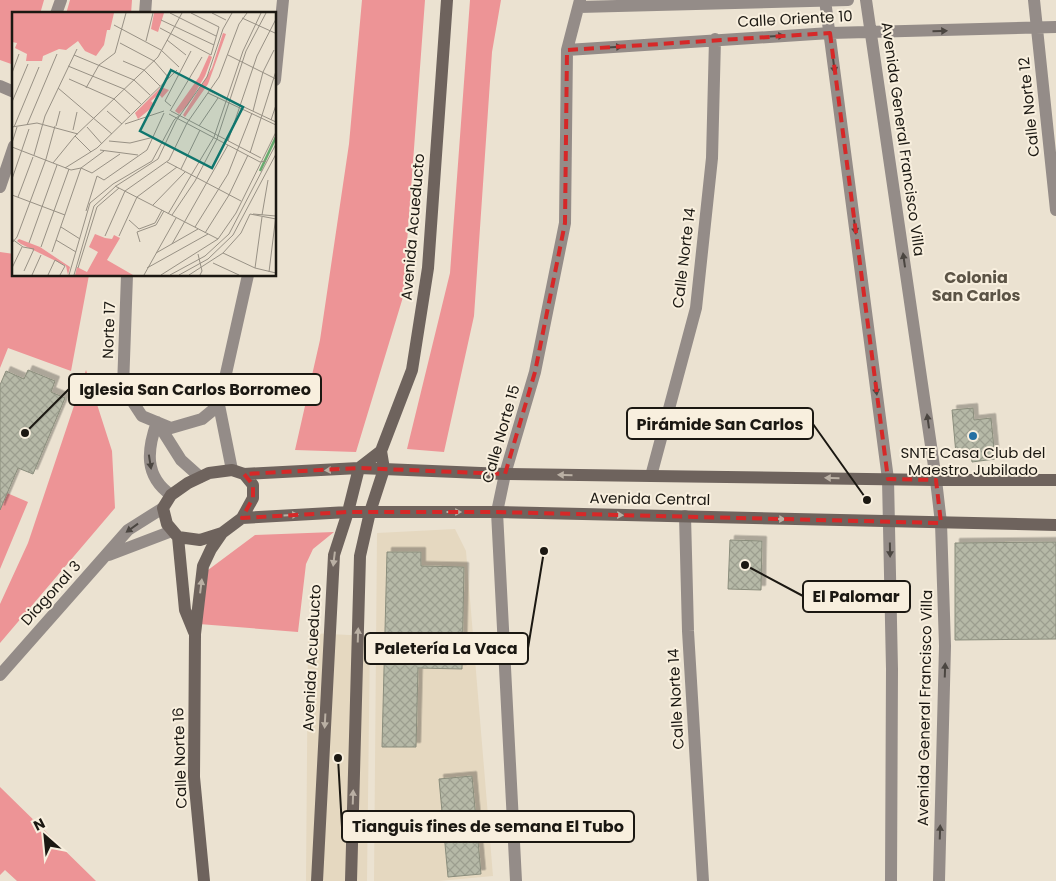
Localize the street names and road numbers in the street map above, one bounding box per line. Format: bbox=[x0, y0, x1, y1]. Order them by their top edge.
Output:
street label: Calle Oriente 10 bbox=[737, 5, 853, 32]
street label: Avenida General Francisco Villa bbox=[877, 20, 930, 257]
street label: Calle Norte 12 bbox=[1013, 56, 1044, 158]
street label: Avenida Acueducto bbox=[396, 153, 429, 301]
street label: Calle Norte 14 bbox=[667, 206, 700, 309]
street label: Norte 17 bbox=[97, 301, 120, 359]
street label: Calle Norte 15 bbox=[476, 382, 525, 485]
street label: Avenida Central bbox=[589, 487, 711, 510]
street label: Diagonal 3 bbox=[16, 556, 85, 630]
street label: Avenida Acueducto bbox=[297, 584, 326, 732]
street label: Avenida General Francisco Villa bbox=[912, 590, 937, 826]
street label: Calle Norte 14 bbox=[662, 648, 689, 750]
street label: Calle Norte 16 bbox=[167, 707, 192, 809]

